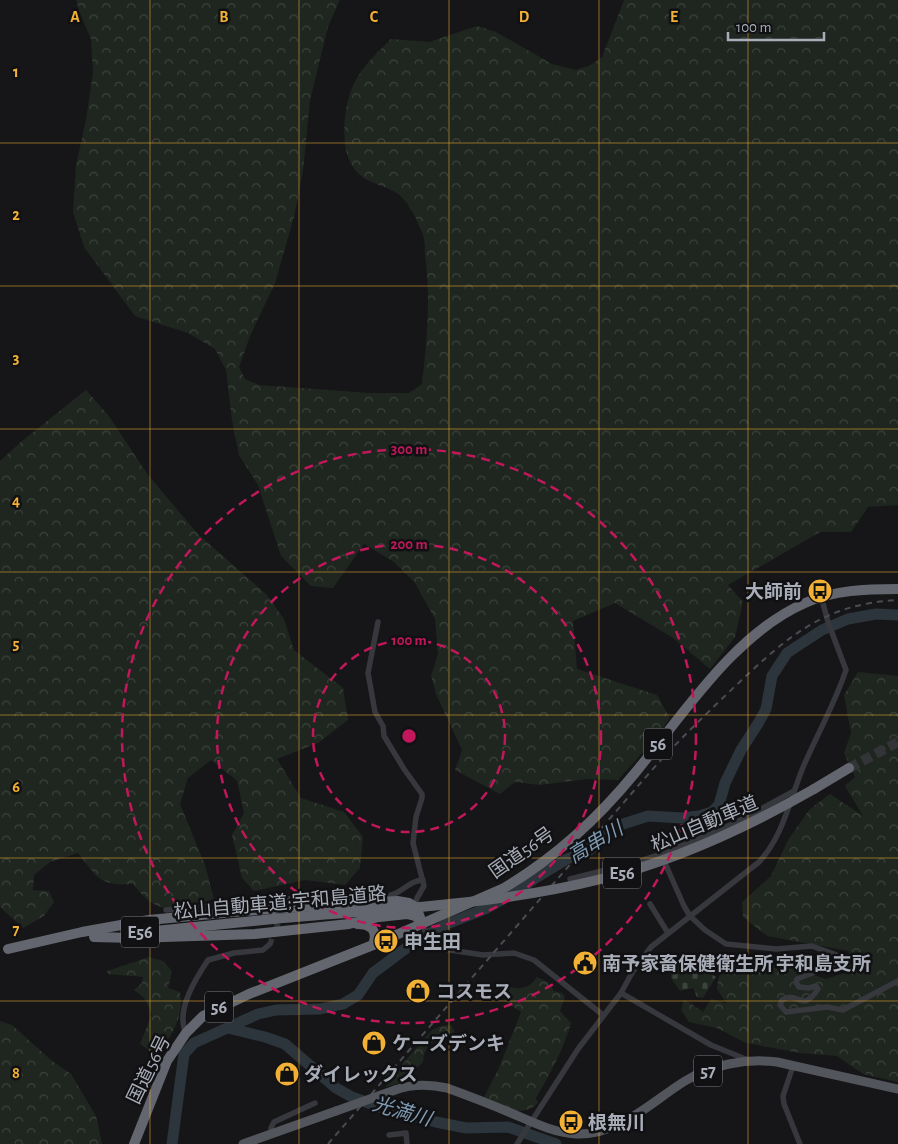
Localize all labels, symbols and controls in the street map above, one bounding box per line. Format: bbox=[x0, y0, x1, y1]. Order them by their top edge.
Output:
text: A bbox=[70, 9, 80, 25]
text: B bbox=[219, 9, 229, 25]
text: C bbox=[370, 9, 379, 25]
text: D bbox=[519, 9, 530, 25]
text: E bbox=[670, 9, 678, 25]
scale bar bbox=[728, 10, 824, 42]
text: 100 m bbox=[736, 20, 771, 35]
text: 1 bbox=[13, 64, 19, 80]
text: 2 bbox=[12, 207, 20, 223]
text: 3 bbox=[13, 350, 20, 366]
text: 300 m bbox=[391, 442, 427, 457]
text: 4 bbox=[12, 493, 20, 509]
text: 200 m bbox=[390, 537, 428, 552]
bus stop icon: 大師前 bbox=[807, 578, 833, 604]
place label: 大師前 bbox=[745, 582, 802, 602]
text: 100 m bbox=[391, 633, 427, 648]
text: 5 bbox=[13, 636, 20, 652]
centre of rings bbox=[400, 727, 418, 745]
road number: 56 bbox=[644, 729, 672, 760]
text: 6 bbox=[12, 779, 20, 795]
street label: 松山自動車道 bbox=[648, 792, 761, 855]
water label: 高串川 bbox=[564, 817, 628, 867]
street label: 国道56号 bbox=[486, 823, 558, 882]
road number: E56 bbox=[603, 858, 641, 888]
street label: 松山自動車道;宇和島道路 bbox=[173, 883, 387, 922]
road number: E56 bbox=[121, 916, 159, 948]
text: 7 bbox=[13, 922, 20, 938]
bus stop icon: 申生田 bbox=[373, 928, 399, 954]
place label: 申生田 bbox=[404, 932, 461, 952]
public building icon: 南予家畜保健衛生所 宇和島支所 bbox=[572, 950, 598, 976]
place label: 南予家畜保健衛生所 宇和島支所 bbox=[602, 953, 871, 974]
shop icon: コスモス bbox=[405, 978, 431, 1004]
place label: コスモス bbox=[436, 983, 512, 1002]
road number: 56 bbox=[205, 992, 233, 1022]
shop icon: ケーズデンキ bbox=[361, 1030, 387, 1056]
street label: 国道56号 bbox=[124, 1032, 174, 1107]
place label: ケーズデンキ bbox=[392, 1033, 505, 1054]
road number: 57 bbox=[694, 1056, 722, 1086]
shop icon: ダイレックス bbox=[274, 1061, 300, 1087]
place label: ダイレックス bbox=[304, 1064, 417, 1085]
text: 8 bbox=[12, 1065, 20, 1081]
water label: 光満川 bbox=[370, 1093, 436, 1130]
bus stop icon: 根無川 bbox=[558, 1109, 584, 1135]
place label: 根無川 bbox=[588, 1112, 645, 1133]

